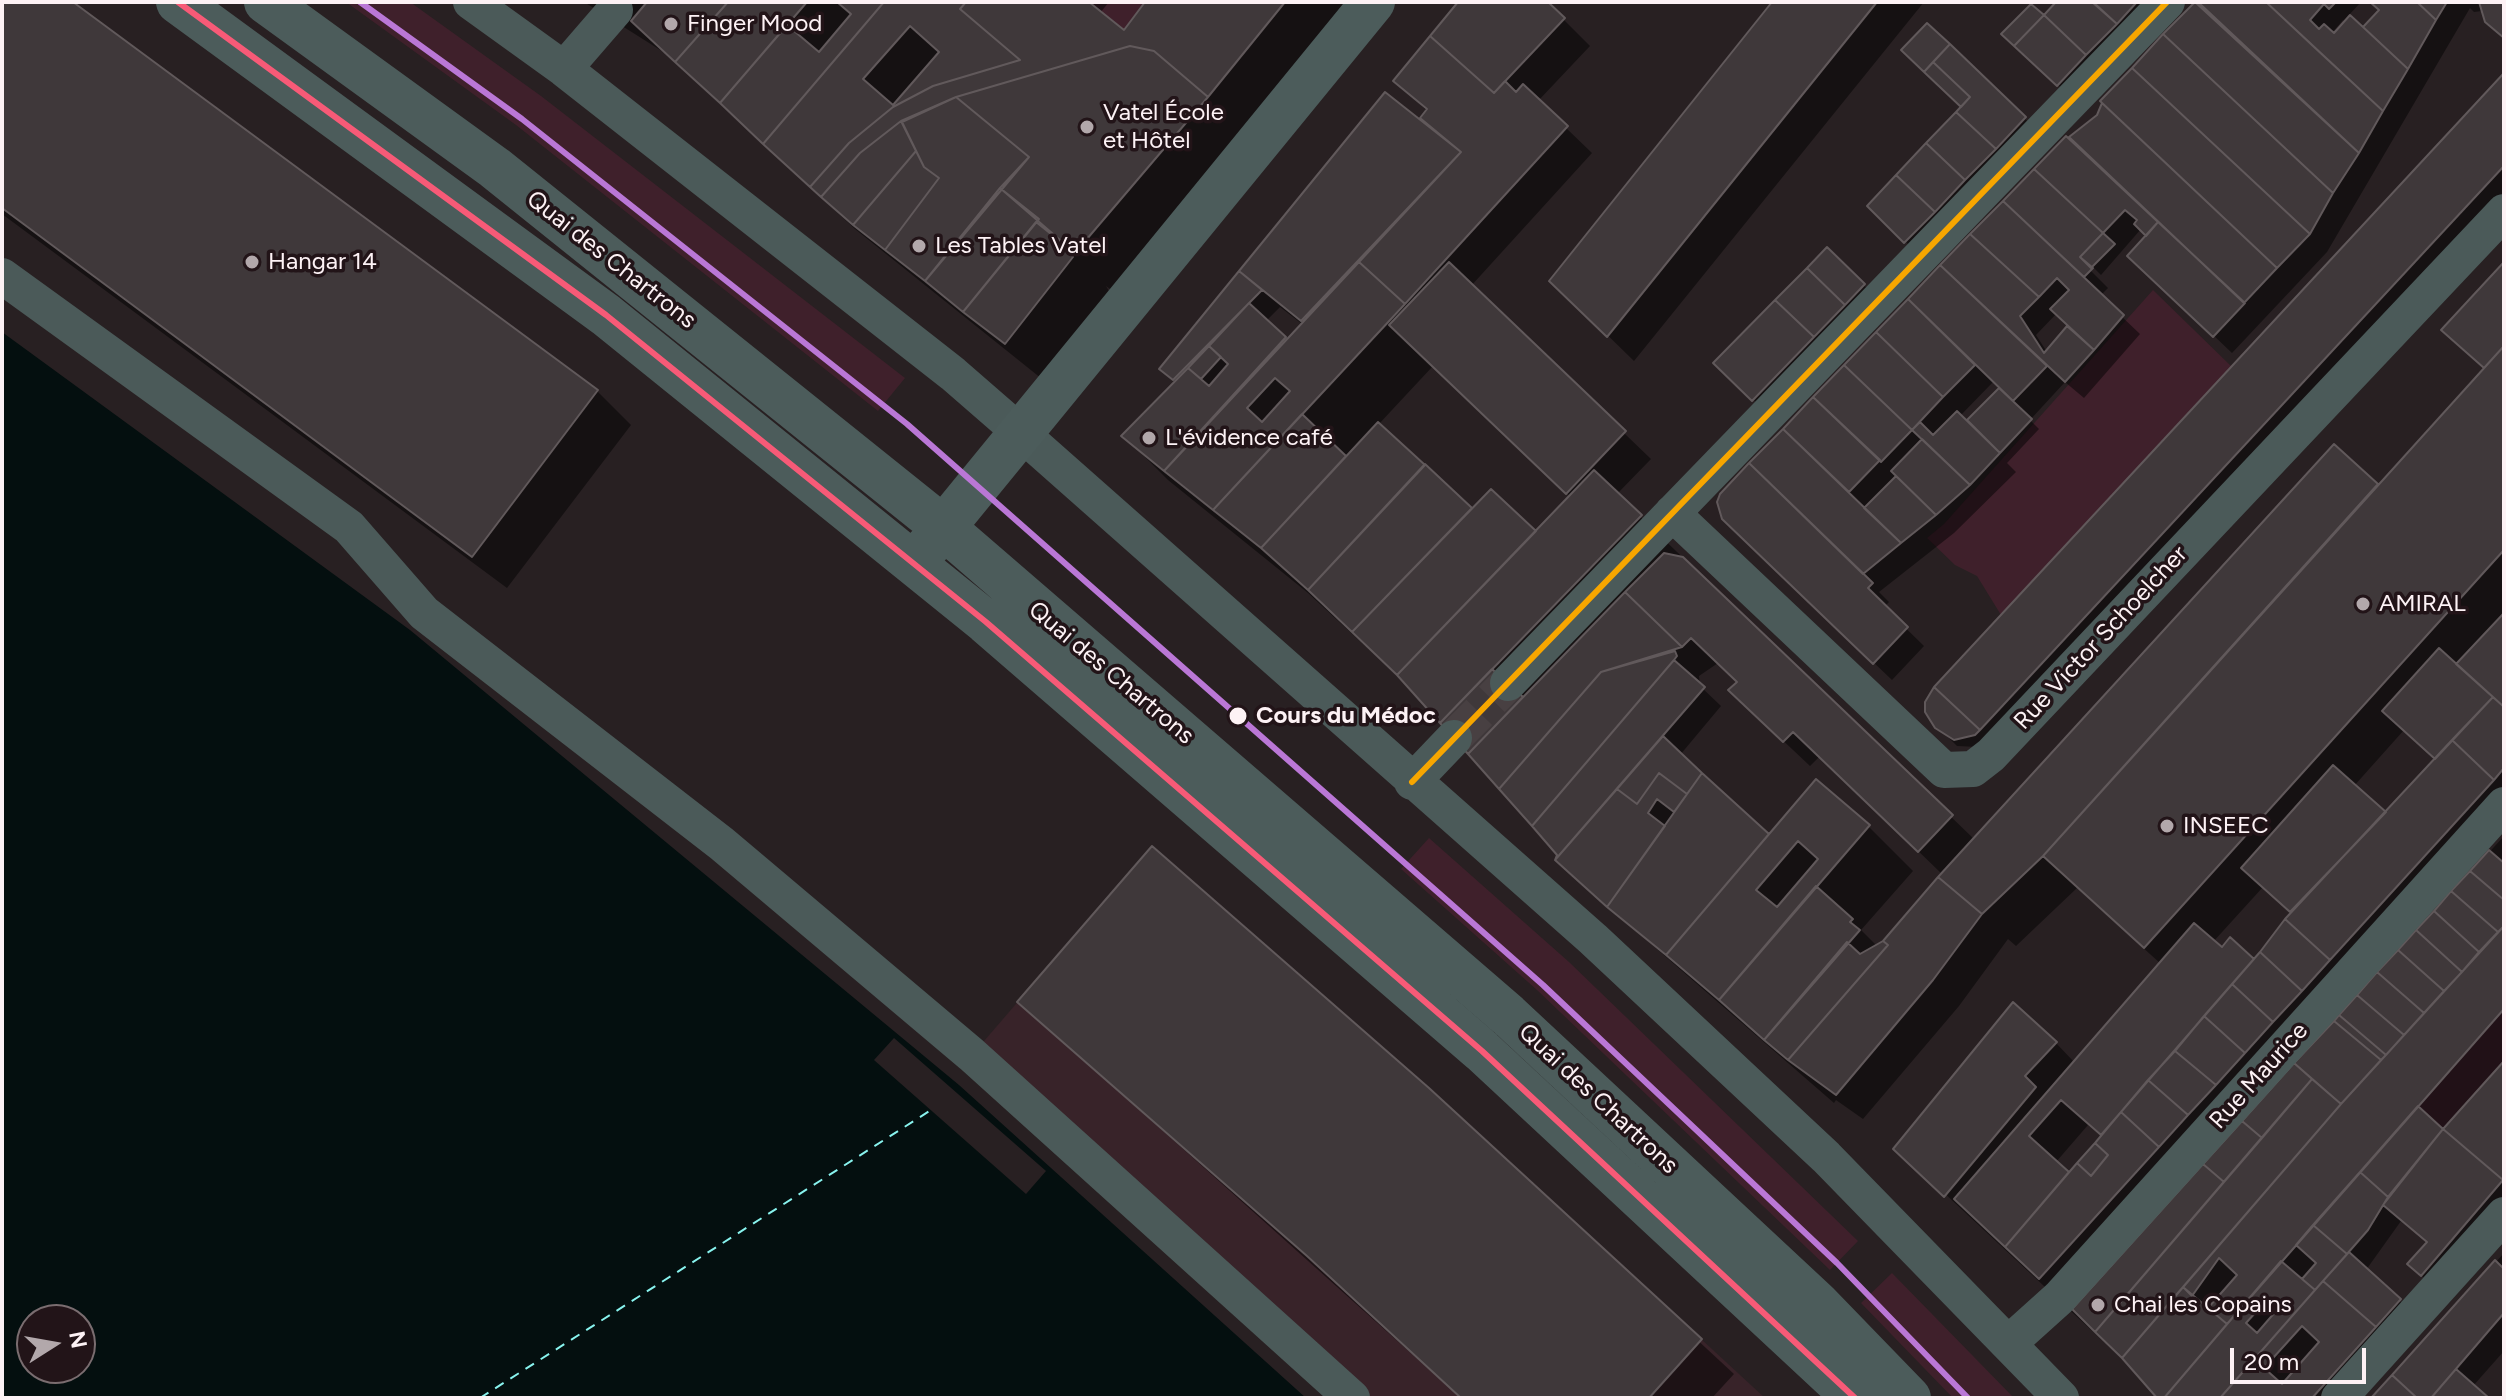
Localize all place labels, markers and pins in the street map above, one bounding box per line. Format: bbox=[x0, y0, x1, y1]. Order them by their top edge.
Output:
place label: Finger Mood bbox=[687, 10, 822, 38]
marker: Finger Mood bbox=[662, 15, 680, 33]
place label: Vatel École et Hôtel bbox=[1103, 99, 1224, 155]
marker: Vatel École et Hôtel bbox=[1078, 118, 1096, 136]
place label: Les Tables Vatel bbox=[935, 232, 1107, 260]
marker: Les Tables Vatel bbox=[910, 237, 928, 255]
place label: Hangar 14 bbox=[268, 248, 377, 276]
marker: Hangar 14 bbox=[243, 253, 261, 271]
place label: L'évidence café bbox=[1165, 424, 1333, 452]
marker: L'évidence café bbox=[1140, 429, 1158, 447]
place label: AMIRAL bbox=[2379, 590, 2466, 618]
marker: AMIRAL bbox=[2354, 595, 2372, 613]
place label: Cours du Médoc bbox=[1256, 702, 1436, 730]
marker: Cours du Médoc bbox=[1227, 705, 1249, 727]
place label: INSEEC bbox=[2183, 812, 2269, 840]
marker: INSEEC bbox=[2158, 817, 2176, 835]
place label: Chai les Copains bbox=[2114, 1291, 2292, 1319]
marker: Chai les Copains bbox=[2089, 1296, 2107, 1314]

